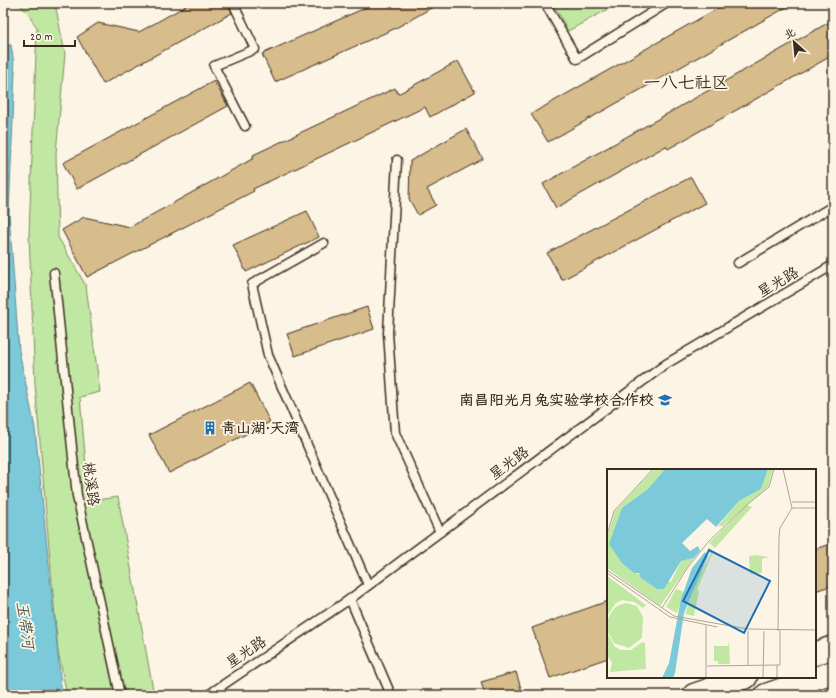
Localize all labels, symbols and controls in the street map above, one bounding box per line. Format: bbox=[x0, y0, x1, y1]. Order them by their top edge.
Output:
scale bar bbox=[24, 22, 75, 48]
north arrow bbox=[774, 22, 814, 62]
text: 北 bbox=[782, 25, 799, 44]
text: 20 m bbox=[30, 29, 53, 46]
district label: 一八七社区 bbox=[644, 73, 729, 97]
street label: 星光路 bbox=[754, 263, 804, 305]
place label: 南昌阳光月兔实验学校合作校 bbox=[459, 391, 654, 413]
school or university icon: 南昌阳光月兔实验学校合作校 bbox=[657, 392, 673, 408]
place label: 青山湖·天湾 bbox=[221, 419, 299, 441]
building icon: 青山湖·天湾 bbox=[202, 420, 218, 436]
street label: 星光路 bbox=[486, 442, 535, 487]
street label: 桃溪路 bbox=[75, 460, 103, 508]
inset map bbox=[607, 469, 816, 678]
water label: 玉带河 bbox=[9, 600, 39, 654]
street label: 星光路 bbox=[222, 632, 272, 675]

